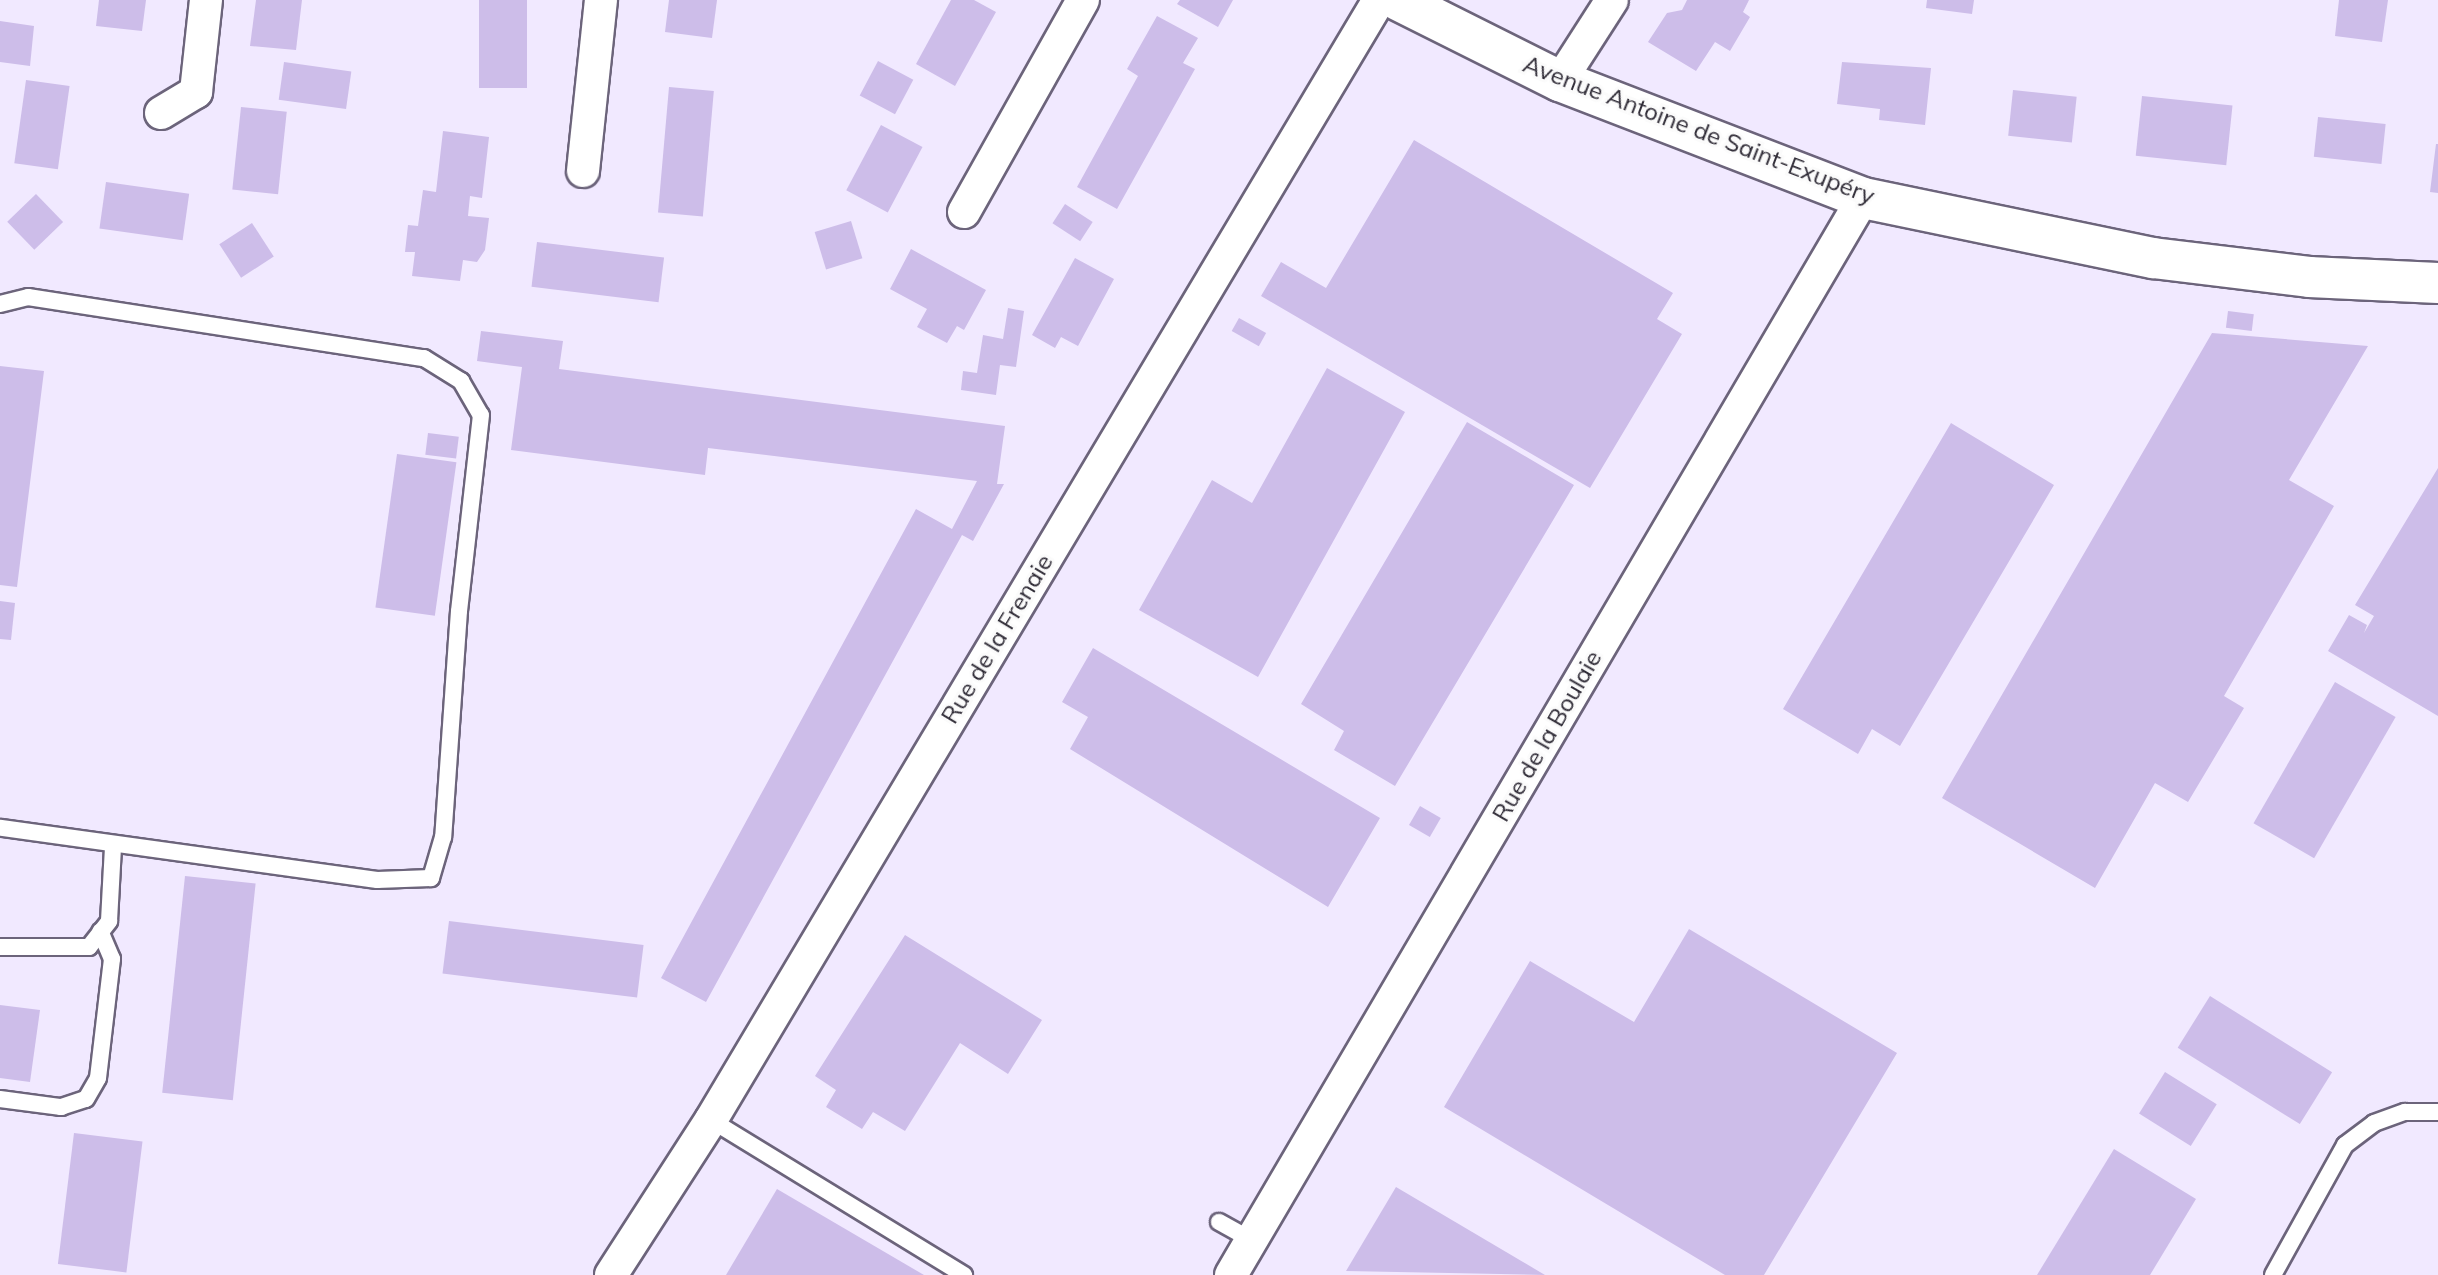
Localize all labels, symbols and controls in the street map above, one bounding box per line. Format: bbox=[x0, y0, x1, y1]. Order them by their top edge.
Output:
street label: Avenue Antoine de Saint-Exupéry bbox=[1519, 49, 1879, 211]
street label: Rue de la Frenaie bbox=[935, 549, 1059, 729]
street label: Rue de la Boulaie bbox=[1486, 645, 1608, 827]

